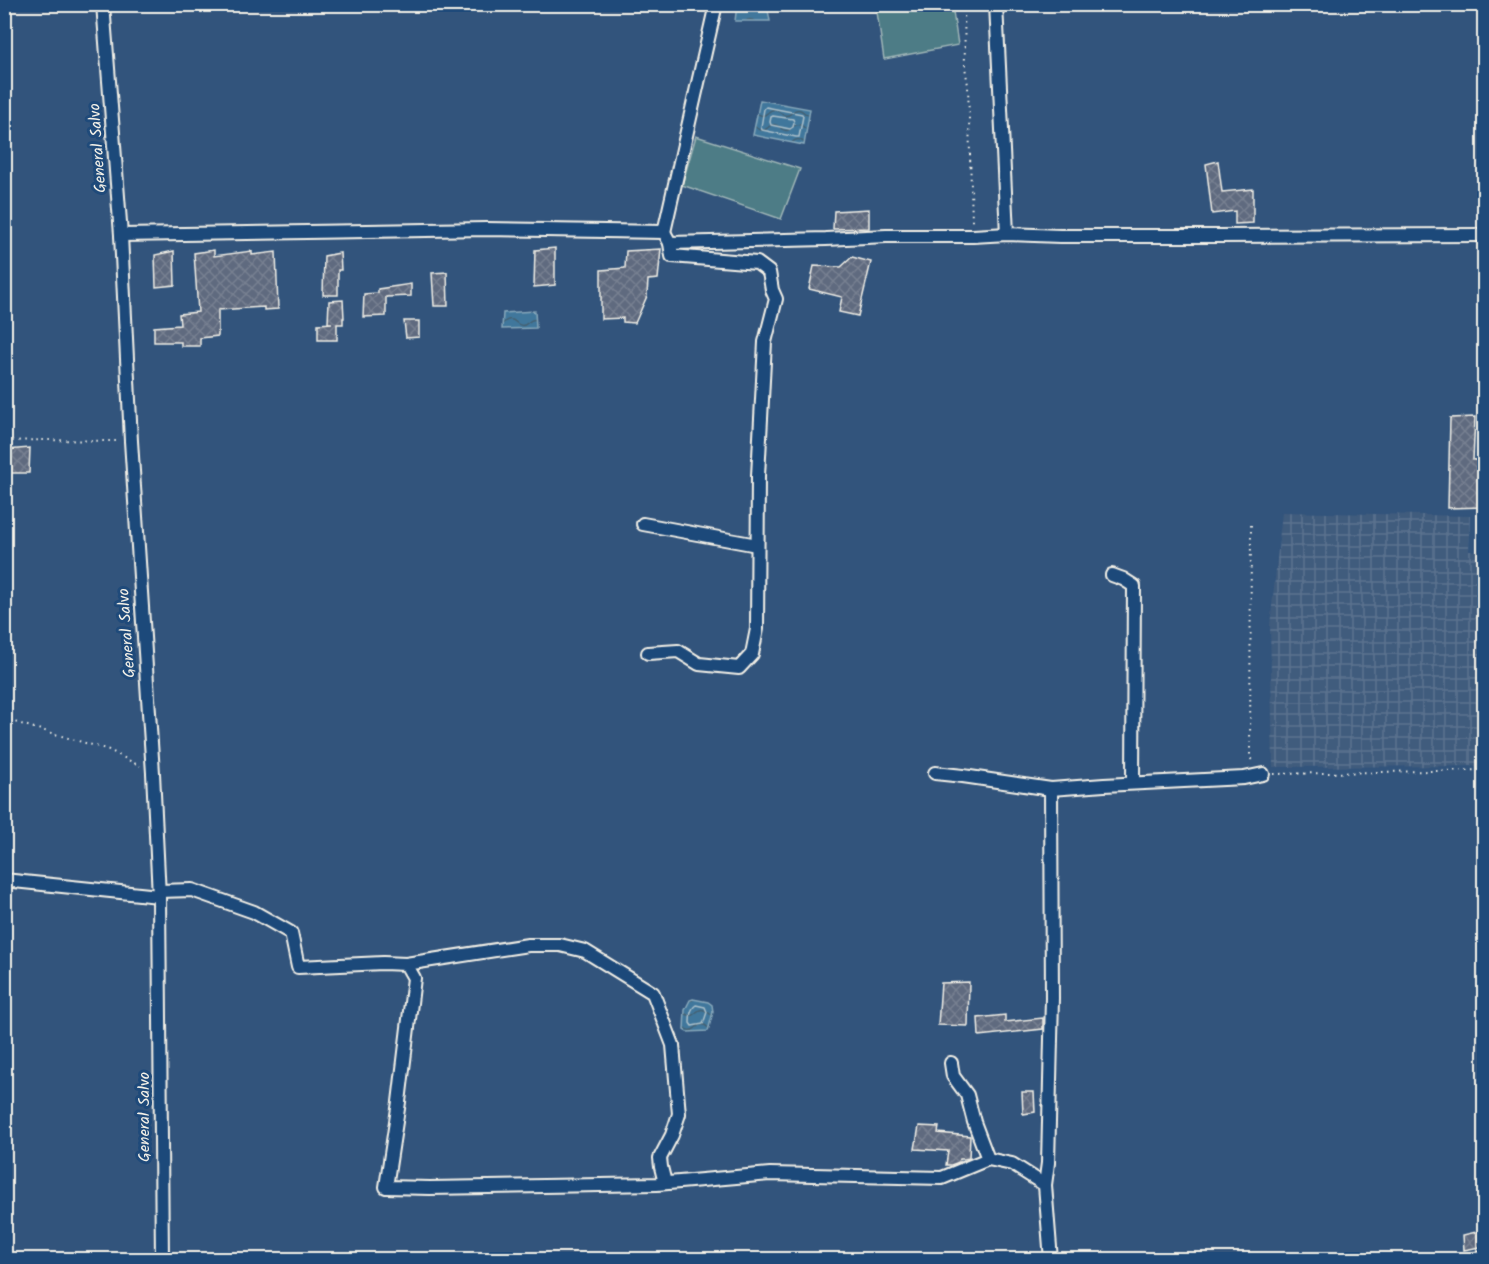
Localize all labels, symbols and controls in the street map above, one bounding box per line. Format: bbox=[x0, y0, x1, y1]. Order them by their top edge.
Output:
street label: General Salvo bbox=[82, 102, 114, 194]
street label: General Salvo bbox=[111, 587, 143, 679]
street label: General Salvo bbox=[132, 1072, 157, 1162]

